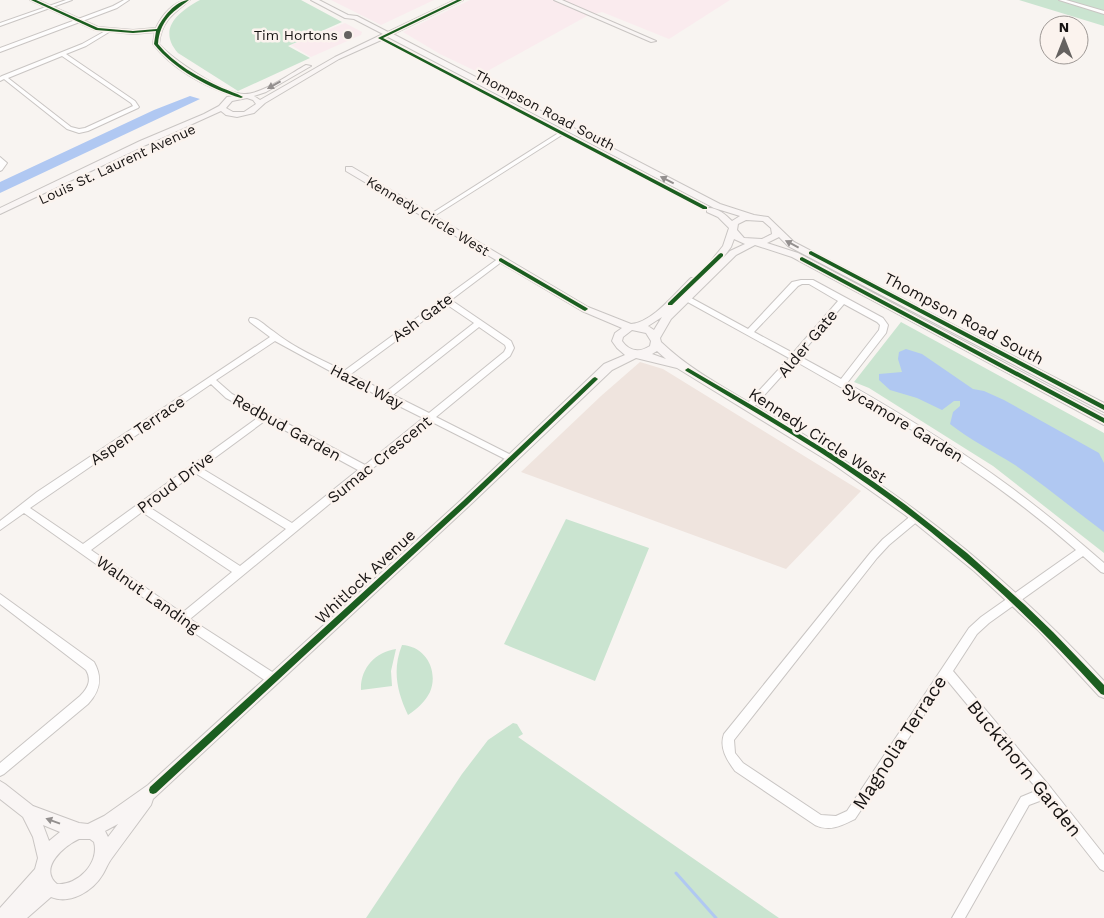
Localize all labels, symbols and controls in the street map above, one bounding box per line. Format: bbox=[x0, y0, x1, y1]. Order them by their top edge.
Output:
north arrow bbox=[1039, 15, 1089, 65]
text: N bbox=[1059, 19, 1069, 35]
place label: Tim Hortons bbox=[254, 27, 338, 43]
marker: Tim Hortons bbox=[342, 29, 354, 41]
street label: Thompson Road South bbox=[472, 66, 618, 154]
one-way arrow bbox=[267, 81, 281, 89]
street label: Louis St. Laurent Avenue bbox=[36, 121, 198, 207]
street label: Kennedy Circle West bbox=[364, 173, 492, 259]
one-way arrow bbox=[660, 176, 674, 184]
one-way arrow bbox=[786, 240, 799, 249]
street label: Thompson Road South bbox=[881, 268, 1047, 369]
street label: Ash Gate bbox=[388, 289, 456, 346]
street label: Alder Gate bbox=[774, 306, 841, 381]
street label: Hazel Way bbox=[327, 360, 407, 413]
street label: Sycamore Garden bbox=[839, 379, 967, 466]
street label: Kennedy Circle West bbox=[745, 384, 890, 487]
street label: Redbud Garden bbox=[229, 390, 344, 465]
street label: Aspen Terrace bbox=[86, 392, 188, 469]
street label: Sumac Crescent bbox=[323, 411, 435, 507]
street label: Proud Drive bbox=[133, 447, 217, 517]
street label: Whitlock Avenue bbox=[311, 525, 419, 628]
street label: Walnut Landing bbox=[92, 552, 203, 637]
street label: Magnolia Terrace bbox=[848, 671, 951, 814]
street label: Buckthorn Garden bbox=[962, 695, 1087, 841]
one-way arrow bbox=[45, 817, 60, 825]

